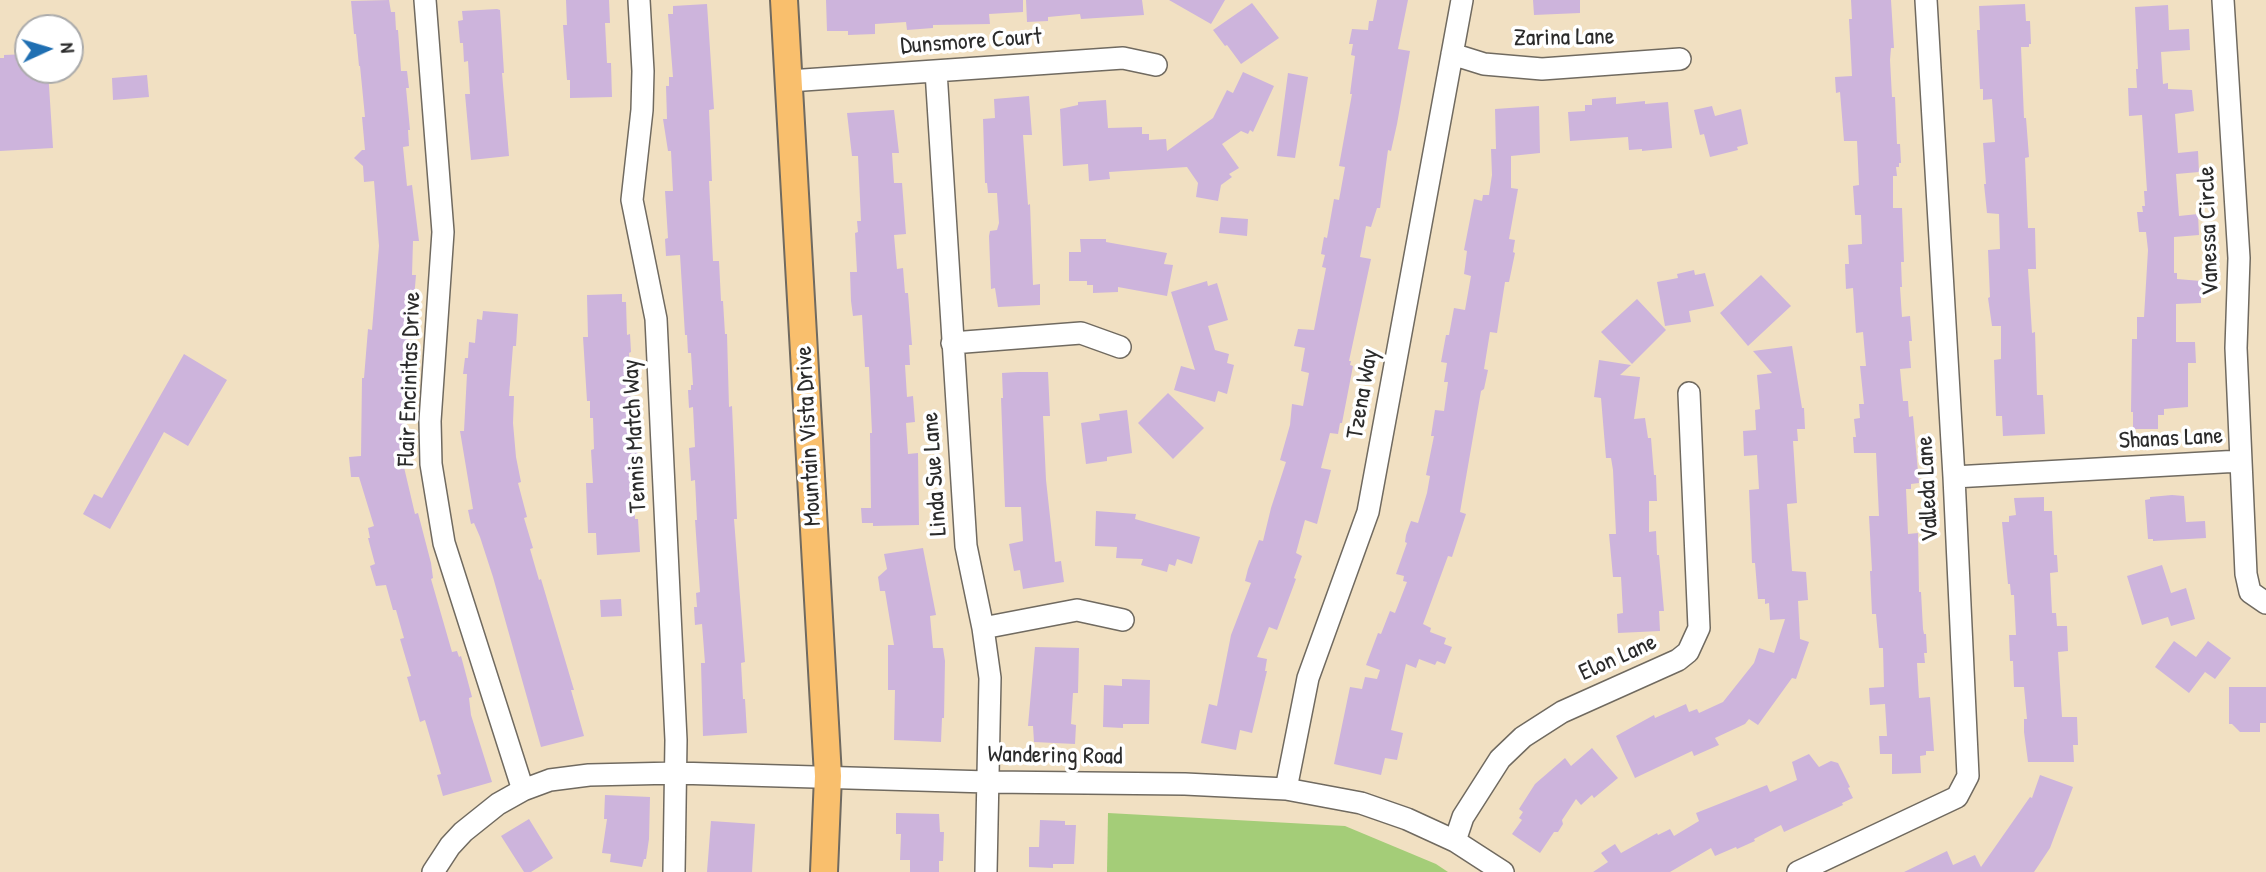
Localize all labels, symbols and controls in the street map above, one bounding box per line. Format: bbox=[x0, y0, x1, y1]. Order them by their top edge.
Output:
north arrow bbox=[14, 14, 84, 84]
street label: Dunsmore Court bbox=[900, 23, 1042, 61]
street label: Zarina Lane bbox=[1513, 23, 1615, 53]
text: N bbox=[55, 42, 81, 54]
street label: Vanessa Circle bbox=[2192, 166, 2226, 296]
street label: Flair Encinitas Drive bbox=[393, 291, 427, 467]
street label: Mountain Vista Drive bbox=[790, 345, 828, 527]
street label: Tzena Way bbox=[1341, 347, 1385, 441]
street label: Tennis Match Way bbox=[617, 358, 653, 514]
street label: Linda Sue Lane bbox=[916, 411, 954, 537]
street label: Shanas Lane bbox=[2118, 422, 2224, 456]
street label: Valleda Lane bbox=[1911, 435, 1945, 543]
street label: Elon Lane bbox=[1575, 628, 1661, 688]
street label: Wandering Road bbox=[987, 740, 1123, 772]

